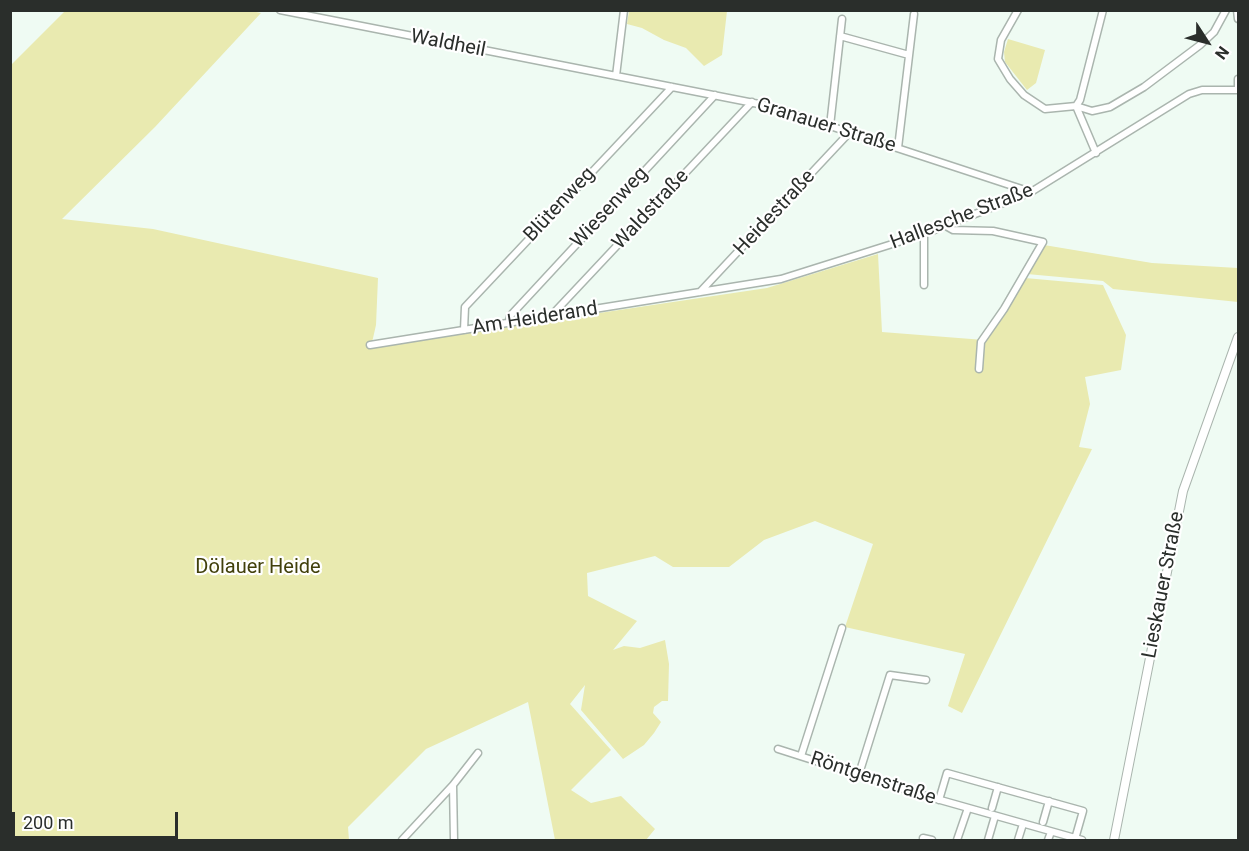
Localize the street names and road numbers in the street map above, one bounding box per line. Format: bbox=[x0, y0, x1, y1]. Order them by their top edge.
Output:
street label: Waldheil bbox=[409, 25, 487, 63]
street label: Granauer Straße bbox=[753, 93, 899, 159]
street label: Wiesenweg bbox=[566, 162, 654, 254]
street label: Blütenweg bbox=[519, 163, 601, 247]
street label: Waldstraße bbox=[608, 165, 694, 255]
street label: Heidestraße bbox=[729, 165, 821, 261]
street label: Hallesche Straße bbox=[887, 179, 1037, 255]
street label: Am Heiderand bbox=[471, 297, 599, 341]
street label: Lieskauer Straße bbox=[1138, 510, 1190, 660]
street label: Röntgenstraße bbox=[807, 747, 939, 811]

